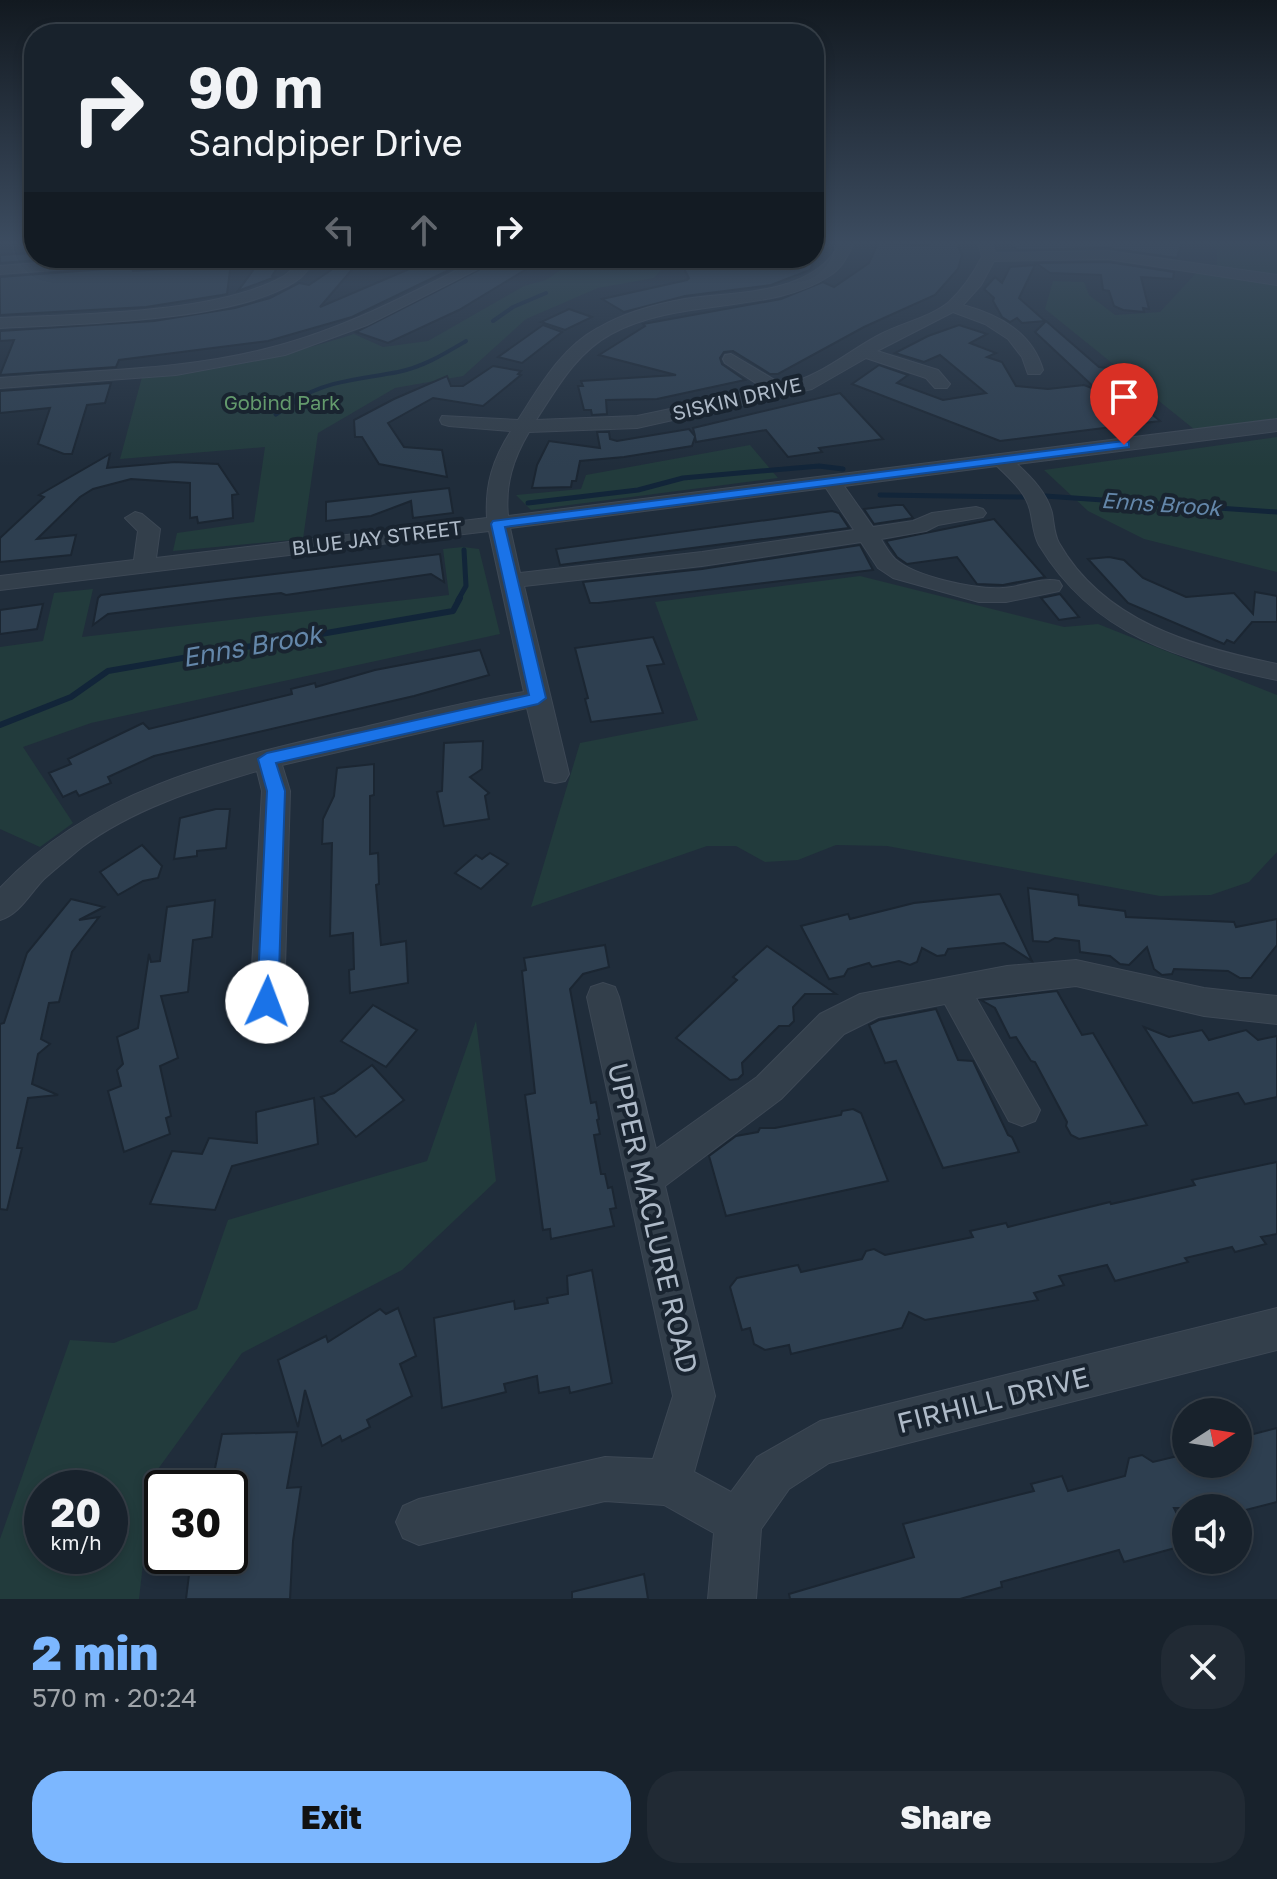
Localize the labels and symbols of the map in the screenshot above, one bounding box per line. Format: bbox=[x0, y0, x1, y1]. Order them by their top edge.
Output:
pin bbox=[1090, 363, 1158, 445]
street label: SISKIN DRIVE bbox=[670, 372, 804, 425]
park label: Gobind Park bbox=[224, 390, 340, 414]
water label: Enns Brook bbox=[1100, 486, 1224, 521]
street label: BLUE JAY STREET bbox=[290, 515, 463, 559]
water label: Enns Brook bbox=[180, 618, 326, 673]
position arrow bbox=[225, 960, 309, 1044]
street label: UPPER MACLURE ROAD bbox=[602, 1059, 705, 1376]
street label: FIRHILL DRIVE bbox=[893, 1360, 1092, 1439]
north arrow bbox=[1172, 1398, 1252, 1478]
speed limit sign: 30 bbox=[144, 1470, 248, 1574]

